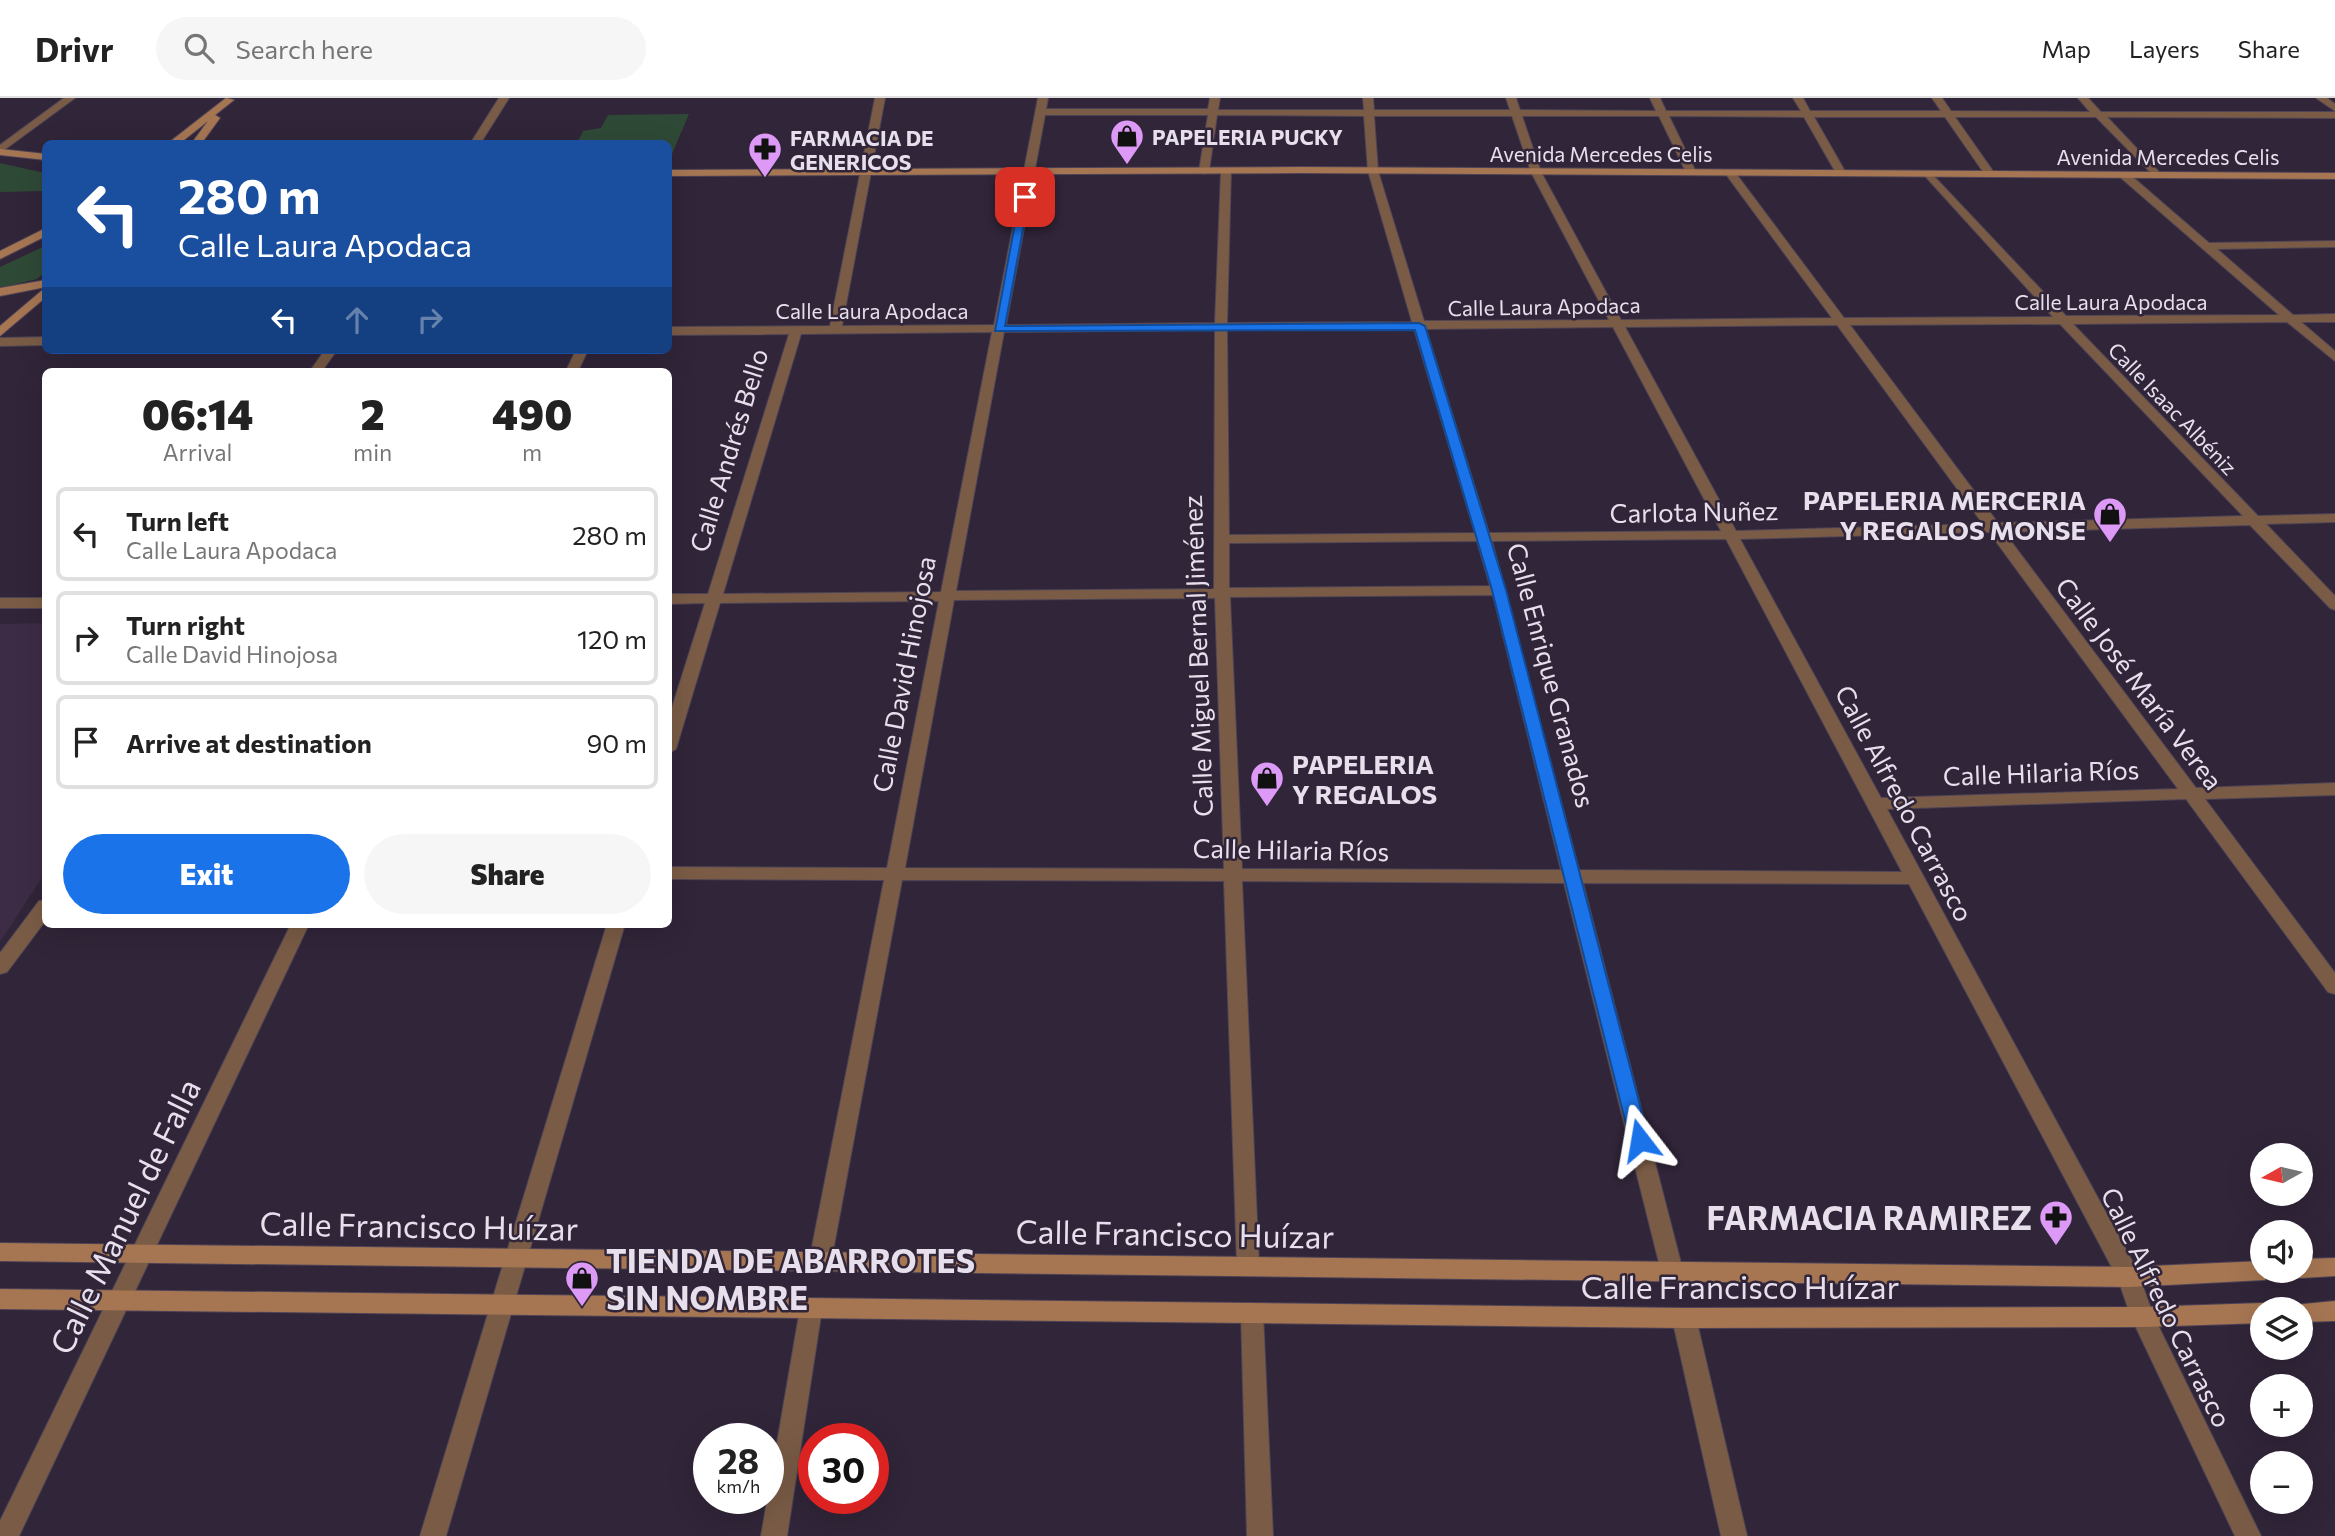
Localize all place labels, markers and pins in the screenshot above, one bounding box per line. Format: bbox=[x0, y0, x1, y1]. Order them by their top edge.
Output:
shop icon: PAPELERIA PUCKY bbox=[1108, 117, 1146, 166]
place label: PAPELERIA PUCKY bbox=[1152, 124, 1343, 149]
place label: FARMACIA DE GENERICOS bbox=[790, 125, 934, 174]
pharmacy icon: FARMACIA DE GENERICOS bbox=[746, 130, 784, 179]
pin bbox=[995, 167, 1055, 227]
place label: PAPELERIA MERCERIA Y REGALOS MONSE bbox=[1803, 484, 2086, 545]
shop icon: PAPELERIA MERCERIA Y REGALOS MONSE bbox=[2091, 495, 2129, 544]
place label: PAPELERIA Y REGALOS bbox=[1292, 748, 1437, 809]
shop icon: PAPELERIA Y REGALOS bbox=[1248, 759, 1286, 808]
place label: FARMACIA RAMIREZ bbox=[1707, 1197, 2032, 1237]
pharmacy icon: FARMACIA RAMIREZ bbox=[2037, 1198, 2075, 1247]
place label: TIENDA DE ABARROTES SIN NOMBRE bbox=[606, 1240, 975, 1317]
shop icon: TIENDA DE ABARROTES SIN NOMBRE bbox=[563, 1259, 601, 1308]

